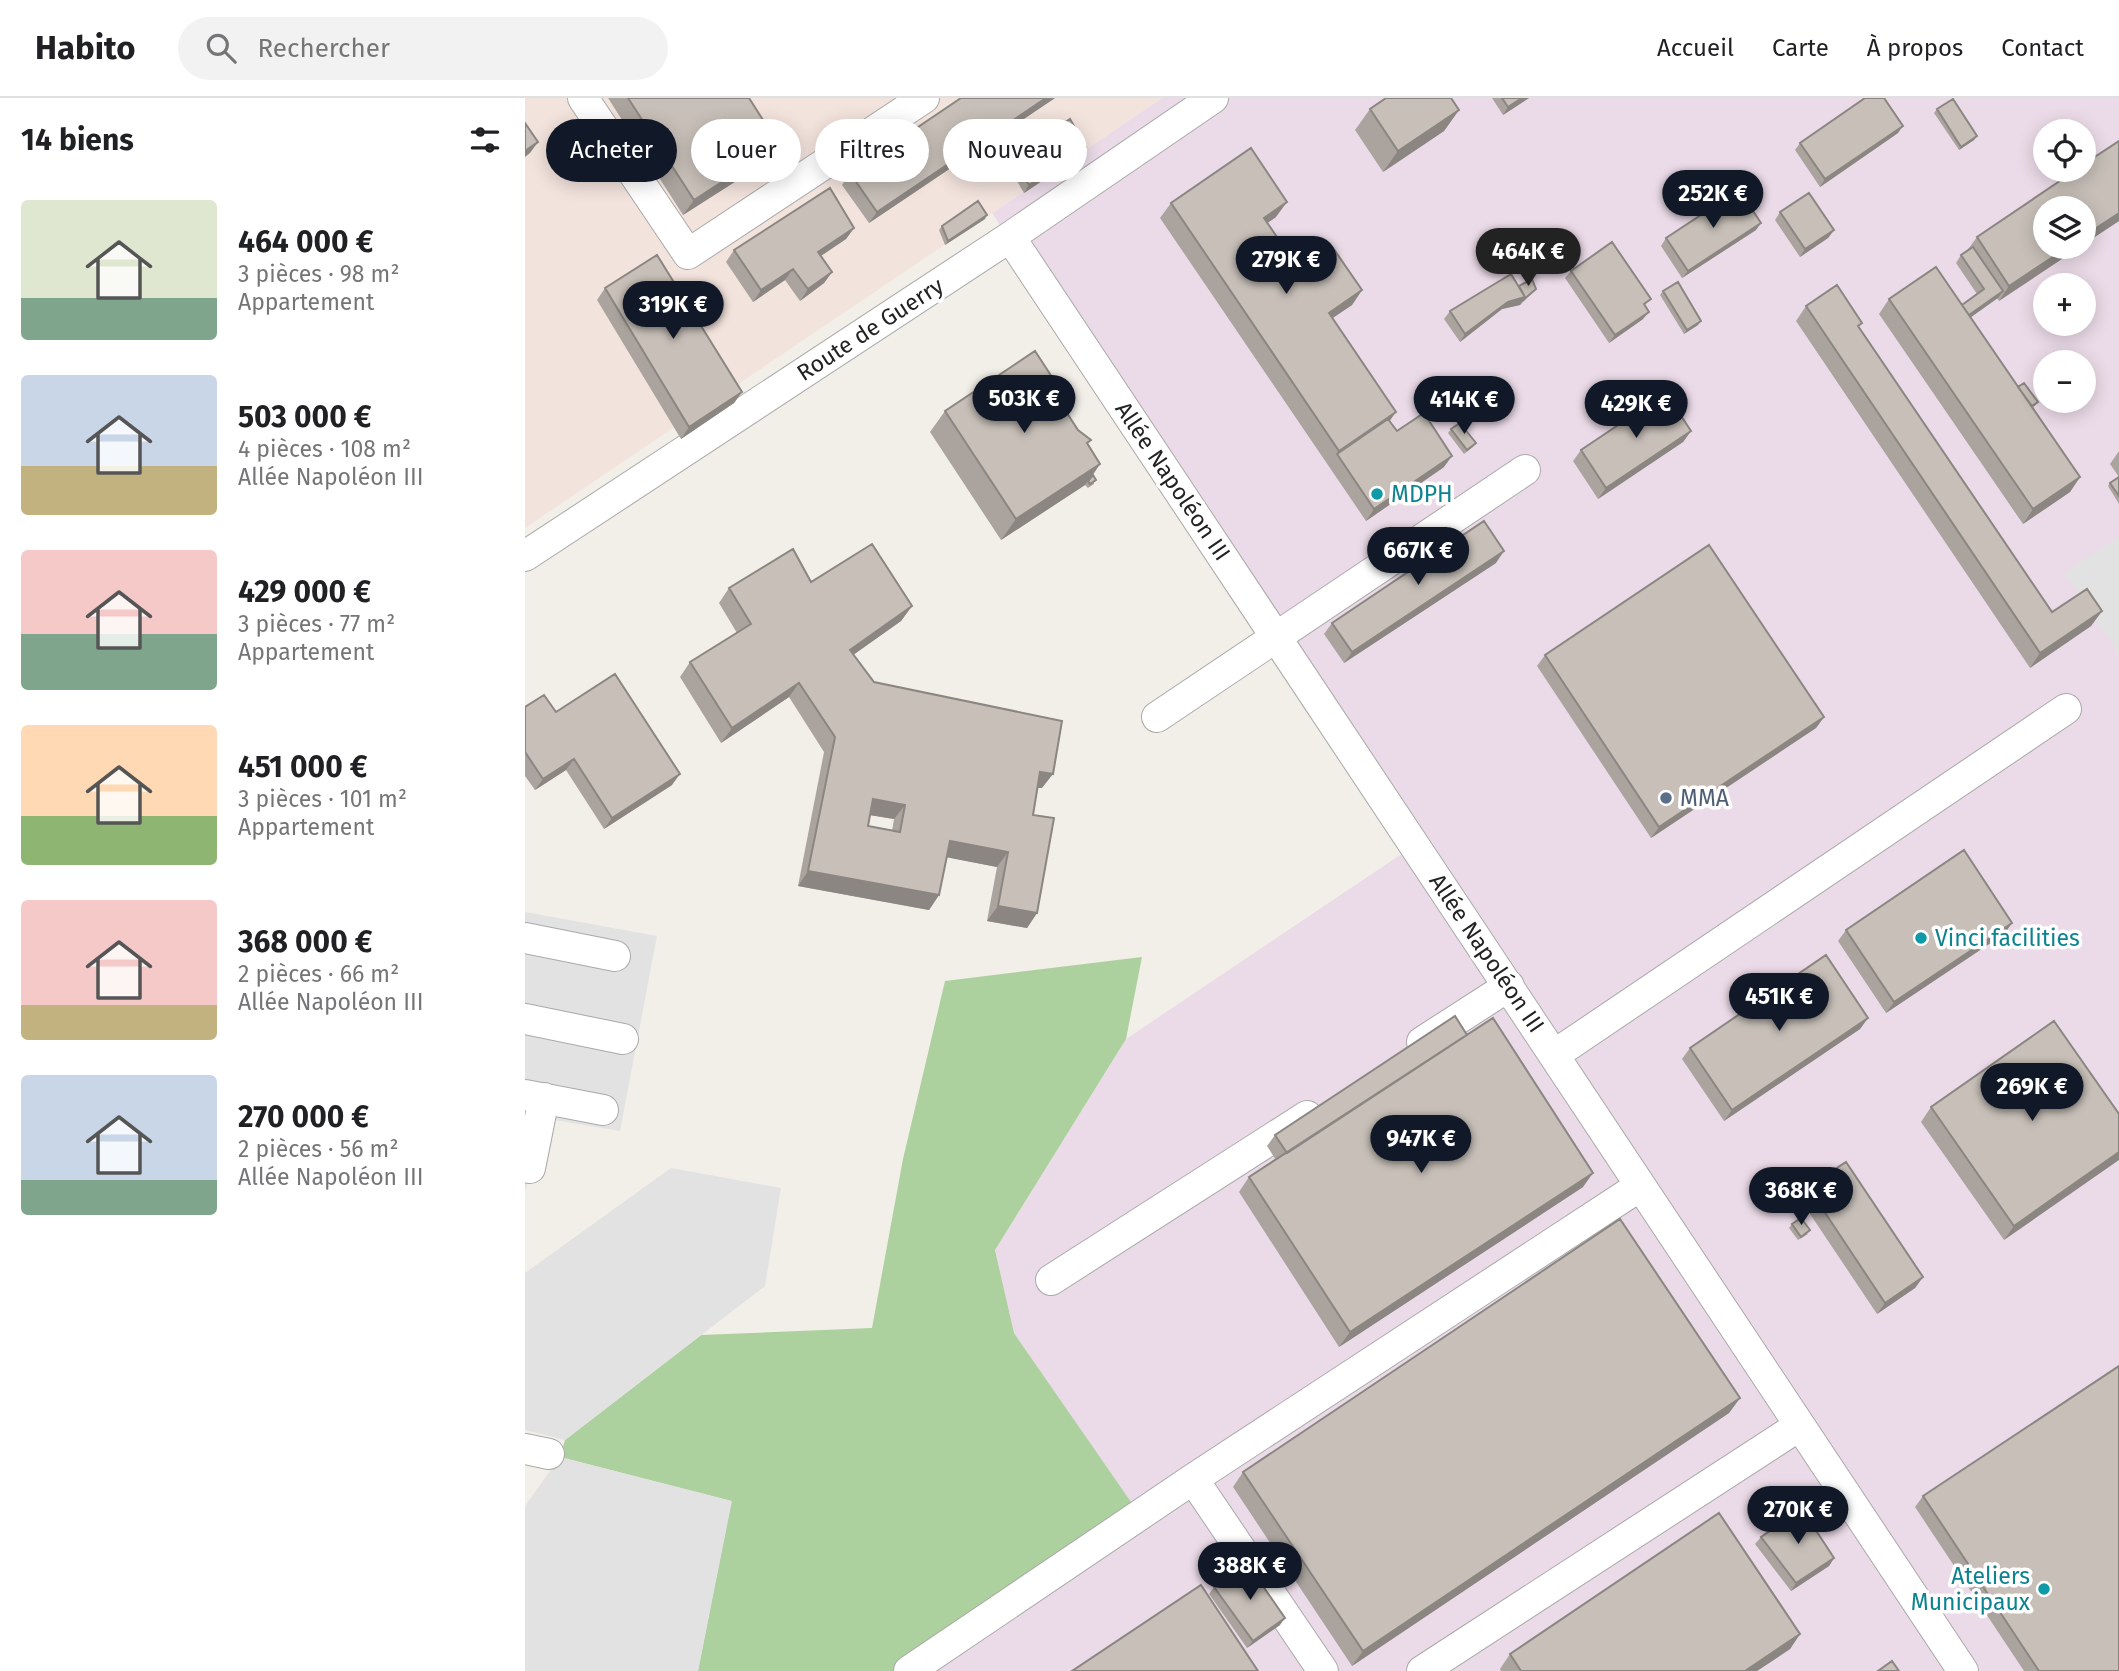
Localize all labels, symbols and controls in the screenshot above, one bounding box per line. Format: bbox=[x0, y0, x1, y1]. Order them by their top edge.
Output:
search box bbox=[178, 17, 668, 80]
text: Habito bbox=[35, 28, 136, 68]
icon: search bbox=[202, 29, 240, 67]
text: Rechercher bbox=[258, 33, 390, 64]
text: Accueil bbox=[1657, 34, 1734, 62]
text: Carte bbox=[1772, 34, 1829, 62]
text: À propos bbox=[1867, 34, 1963, 62]
text: Contact bbox=[2001, 34, 2084, 62]
chip: Acheter bbox=[546, 119, 677, 182]
chip: Louer bbox=[691, 119, 801, 182]
chip: Filtres bbox=[815, 119, 929, 182]
chip: Nouveau bbox=[943, 119, 1087, 182]
map controls bbox=[2033, 119, 2096, 413]
button: locate bbox=[2033, 119, 2096, 182]
icon: filters bbox=[466, 121, 504, 159]
text: 14 biens bbox=[21, 122, 134, 158]
pin: 252K € bbox=[1656, 170, 1770, 230]
text: 252K € bbox=[1678, 179, 1748, 207]
button: layers bbox=[2033, 196, 2096, 259]
text: 464 000 € bbox=[238, 224, 373, 260]
icon: home bbox=[77, 228, 161, 312]
pin: 464K € bbox=[1471, 228, 1585, 288]
pin: 279K € bbox=[1229, 236, 1343, 296]
text: 464K € bbox=[1492, 237, 1564, 265]
text: 279K € bbox=[1252, 245, 1320, 273]
text: 3 pièces · 98 m² bbox=[238, 260, 399, 288]
street label: Route de Guerry bbox=[792, 271, 949, 387]
button: + bbox=[2033, 273, 2096, 336]
pin: 319K € bbox=[616, 282, 730, 341]
text: Appartement bbox=[238, 288, 374, 316]
text: 319K € bbox=[639, 290, 707, 318]
button: − bbox=[2033, 350, 2096, 413]
pin: 503K € bbox=[967, 376, 1081, 435]
pin: 414K € bbox=[1407, 376, 1521, 436]
pin: 429K € bbox=[1579, 380, 1693, 440]
text: 503K € bbox=[988, 384, 1060, 412]
text: 414K € bbox=[1430, 385, 1498, 413]
text: 429K € bbox=[1601, 389, 1671, 417]
street label: Allée Napoléon III bbox=[1110, 396, 1236, 566]
text: 503 000 € bbox=[238, 399, 372, 435]
icon: home bbox=[77, 403, 161, 487]
text: 4 pièces · 108 m² bbox=[238, 435, 411, 463]
text: Allée Napoléon III bbox=[238, 463, 424, 491]
place label: MDPH bbox=[1391, 480, 1453, 508]
marker: MDPH bbox=[1369, 486, 1385, 502]
pin: 667K € bbox=[1361, 528, 1475, 587]
text: 667K € bbox=[1383, 536, 1453, 564]
text: 429 000 € bbox=[238, 574, 371, 610]
icon: home bbox=[77, 578, 161, 662]
text: 3 pièces · 77 m² bbox=[238, 610, 395, 638]
text: Appartement bbox=[238, 638, 374, 666]
text: 451 000 € bbox=[238, 749, 368, 785]
icon: home bbox=[77, 753, 161, 837]
place label: MMA bbox=[1680, 784, 1730, 812]
text: 3 pièces · 101 m² bbox=[238, 785, 407, 813]
marker: MMA bbox=[1658, 790, 1674, 806]
text: Appartement bbox=[238, 813, 374, 841]
street label: Allée Napoléon III bbox=[1424, 868, 1550, 1038]
text: 368 000 € bbox=[238, 924, 373, 960]
place label: Vinci facilities bbox=[1935, 924, 2080, 952]
icon: home bbox=[77, 928, 161, 1012]
marker: Vinci facilities bbox=[1913, 930, 1929, 946]
text: 2 pièces · 66 m² bbox=[238, 960, 399, 988]
pin: 451K € bbox=[1722, 974, 1836, 1033]
text: 451K € bbox=[1745, 982, 1813, 1010]
text: Allée Napoléon III bbox=[238, 988, 424, 1016]
pin: 269K € bbox=[1975, 1063, 2089, 1123]
text: 269K € bbox=[1996, 1072, 2068, 1100]
text: 270 000 € bbox=[238, 1099, 369, 1135]
icon: home bbox=[77, 1103, 161, 1187]
pin: 947K € bbox=[1364, 1116, 1478, 1175]
text: 947K € bbox=[1386, 1124, 1456, 1152]
text: 2 pièces · 56 m² bbox=[238, 1135, 398, 1163]
text: Allée Napoléon III bbox=[238, 1163, 424, 1191]
pin: 368K € bbox=[1744, 1168, 1858, 1227]
text: 368K € bbox=[1765, 1176, 1837, 1204]
pin: 270K € bbox=[1741, 1486, 1855, 1546]
text: 270K € bbox=[1763, 1495, 1833, 1523]
pin: 388K € bbox=[1193, 1542, 1307, 1602]
text: 388K € bbox=[1214, 1551, 1286, 1579]
place label: Ateliers Municipaux bbox=[1911, 1562, 2031, 1616]
marker: Ateliers Municipaux bbox=[2036, 1581, 2052, 1597]

